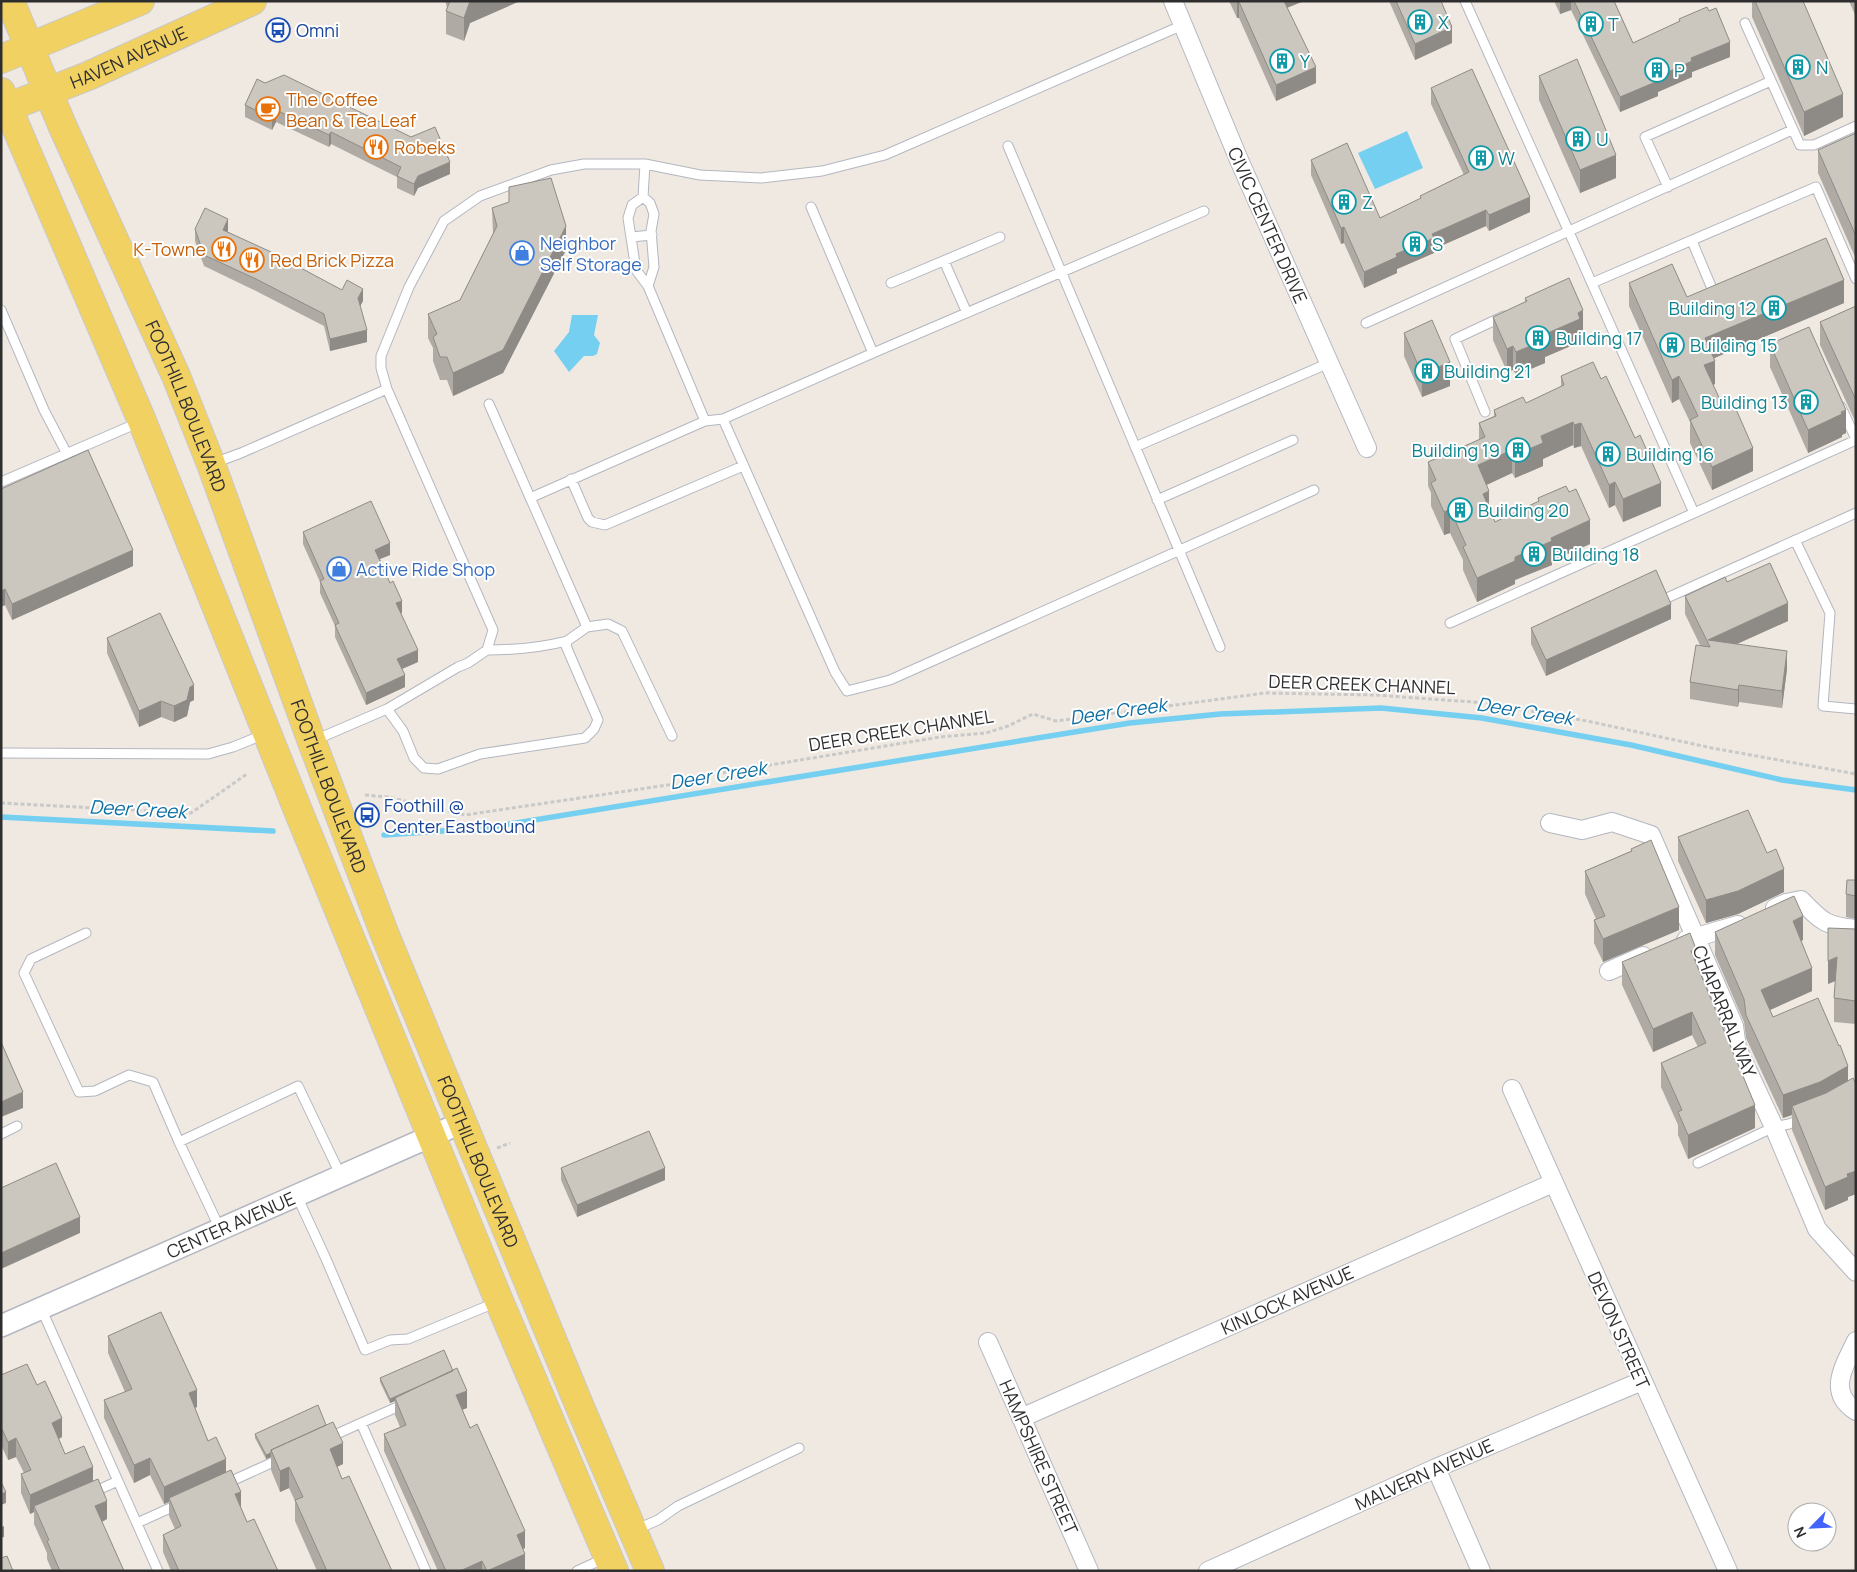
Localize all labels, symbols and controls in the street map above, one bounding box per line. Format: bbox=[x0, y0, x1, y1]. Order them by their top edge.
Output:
building icon: X bbox=[1407, 9, 1433, 35]
place label: X bbox=[1438, 10, 1449, 34]
building icon: T bbox=[1578, 11, 1604, 37]
place label: T bbox=[1608, 12, 1619, 36]
bus stop icon: Omni bbox=[265, 17, 291, 43]
place label: Omni bbox=[296, 18, 339, 42]
street label: HAVEN AVENUE bbox=[66, 20, 191, 94]
building icon: Y bbox=[1269, 48, 1295, 74]
place label: Y bbox=[1300, 49, 1311, 73]
building icon: N bbox=[1785, 54, 1811, 80]
place label: N bbox=[1816, 55, 1828, 79]
building icon: P bbox=[1644, 57, 1670, 83]
place label: P bbox=[1674, 58, 1685, 82]
place label: The Coffee Bean & Tea Leaf bbox=[286, 87, 417, 132]
cafe icon: The Coffee Bean & Tea Leaf bbox=[255, 96, 281, 122]
building icon: U bbox=[1565, 126, 1591, 152]
place label: U bbox=[1596, 127, 1609, 151]
restaurant icon: Robeks bbox=[363, 134, 389, 160]
place label: Robeks bbox=[394, 135, 455, 159]
street label: CIVIC CENTER DRIVE bbox=[1223, 143, 1313, 307]
building icon: W bbox=[1468, 145, 1494, 171]
place label: W bbox=[1498, 146, 1515, 170]
building icon: Z bbox=[1331, 189, 1357, 215]
place label: Z bbox=[1362, 190, 1373, 214]
place label: Neighbor Self Storage bbox=[540, 231, 642, 276]
building icon: S bbox=[1402, 231, 1428, 257]
place label: S bbox=[1432, 232, 1443, 256]
restaurant icon: K-Towne bbox=[211, 236, 237, 262]
place label: K-Towne bbox=[133, 237, 206, 261]
shop icon: Neighbor Self Storage bbox=[509, 240, 535, 266]
restaurant icon: Red Brick Pizza bbox=[239, 247, 265, 273]
place label: Red Brick Pizza bbox=[270, 248, 394, 272]
building icon: Building 12 bbox=[1761, 295, 1787, 321]
place label: Building 12 bbox=[1669, 296, 1756, 320]
street label: FOOTHILL BOULEVARD bbox=[140, 316, 232, 495]
building icon: Building 17 bbox=[1525, 325, 1551, 351]
place label: Building 17 bbox=[1556, 326, 1642, 350]
building icon: Building 15 bbox=[1659, 332, 1685, 358]
place label: Building 15 bbox=[1690, 333, 1777, 357]
building icon: Building 21 bbox=[1414, 358, 1440, 384]
place label: Building 21 bbox=[1444, 359, 1531, 383]
building icon: Building 13 bbox=[1793, 389, 1819, 415]
place label: Building 13 bbox=[1701, 390, 1788, 414]
building icon: Building 19 bbox=[1505, 437, 1531, 463]
place label: Building 19 bbox=[1412, 438, 1500, 462]
building icon: Building 16 bbox=[1595, 441, 1621, 467]
place label: Building 16 bbox=[1626, 442, 1714, 466]
building icon: Building 20 bbox=[1447, 497, 1473, 523]
place label: Building 20 bbox=[1478, 498, 1569, 522]
building icon: Building 18 bbox=[1521, 541, 1547, 567]
place label: Building 18 bbox=[1552, 542, 1639, 566]
shop icon: Active Ride Shop bbox=[326, 556, 352, 582]
place label: Active Ride Shop bbox=[356, 557, 495, 581]
street label: DEER CREEK CHANNEL bbox=[1268, 669, 1456, 699]
water label: Deer Creek bbox=[1068, 691, 1171, 731]
water label: Deer Creek bbox=[1475, 691, 1578, 732]
street label: FOOTHILL BOULEVARD bbox=[286, 696, 373, 877]
street label: DEER CREEK CHANNEL bbox=[807, 704, 995, 756]
water label: Deer Creek bbox=[668, 754, 771, 795]
water label: Deer Creek bbox=[89, 793, 190, 825]
place label: Foothill @ Center Eastbound bbox=[384, 793, 536, 838]
bus stop icon: Foothill @ Center Eastbound bbox=[354, 802, 380, 828]
street label: CHAPARRAL WAY bbox=[1688, 942, 1763, 1081]
street label: FOOTHILL BOULEVARD bbox=[432, 1072, 525, 1251]
street label: CENTER AVENUE bbox=[163, 1186, 299, 1263]
street label: KINLOCK AVENUE bbox=[1217, 1260, 1357, 1340]
street label: DEVON STREET bbox=[1582, 1267, 1656, 1393]
street label: HAMPSHIRE STREET bbox=[994, 1376, 1084, 1538]
street label: MALVERN AVENUE bbox=[1351, 1433, 1497, 1515]
north arrow bbox=[1787, 1502, 1837, 1552]
text: N bbox=[1789, 1524, 1810, 1541]

